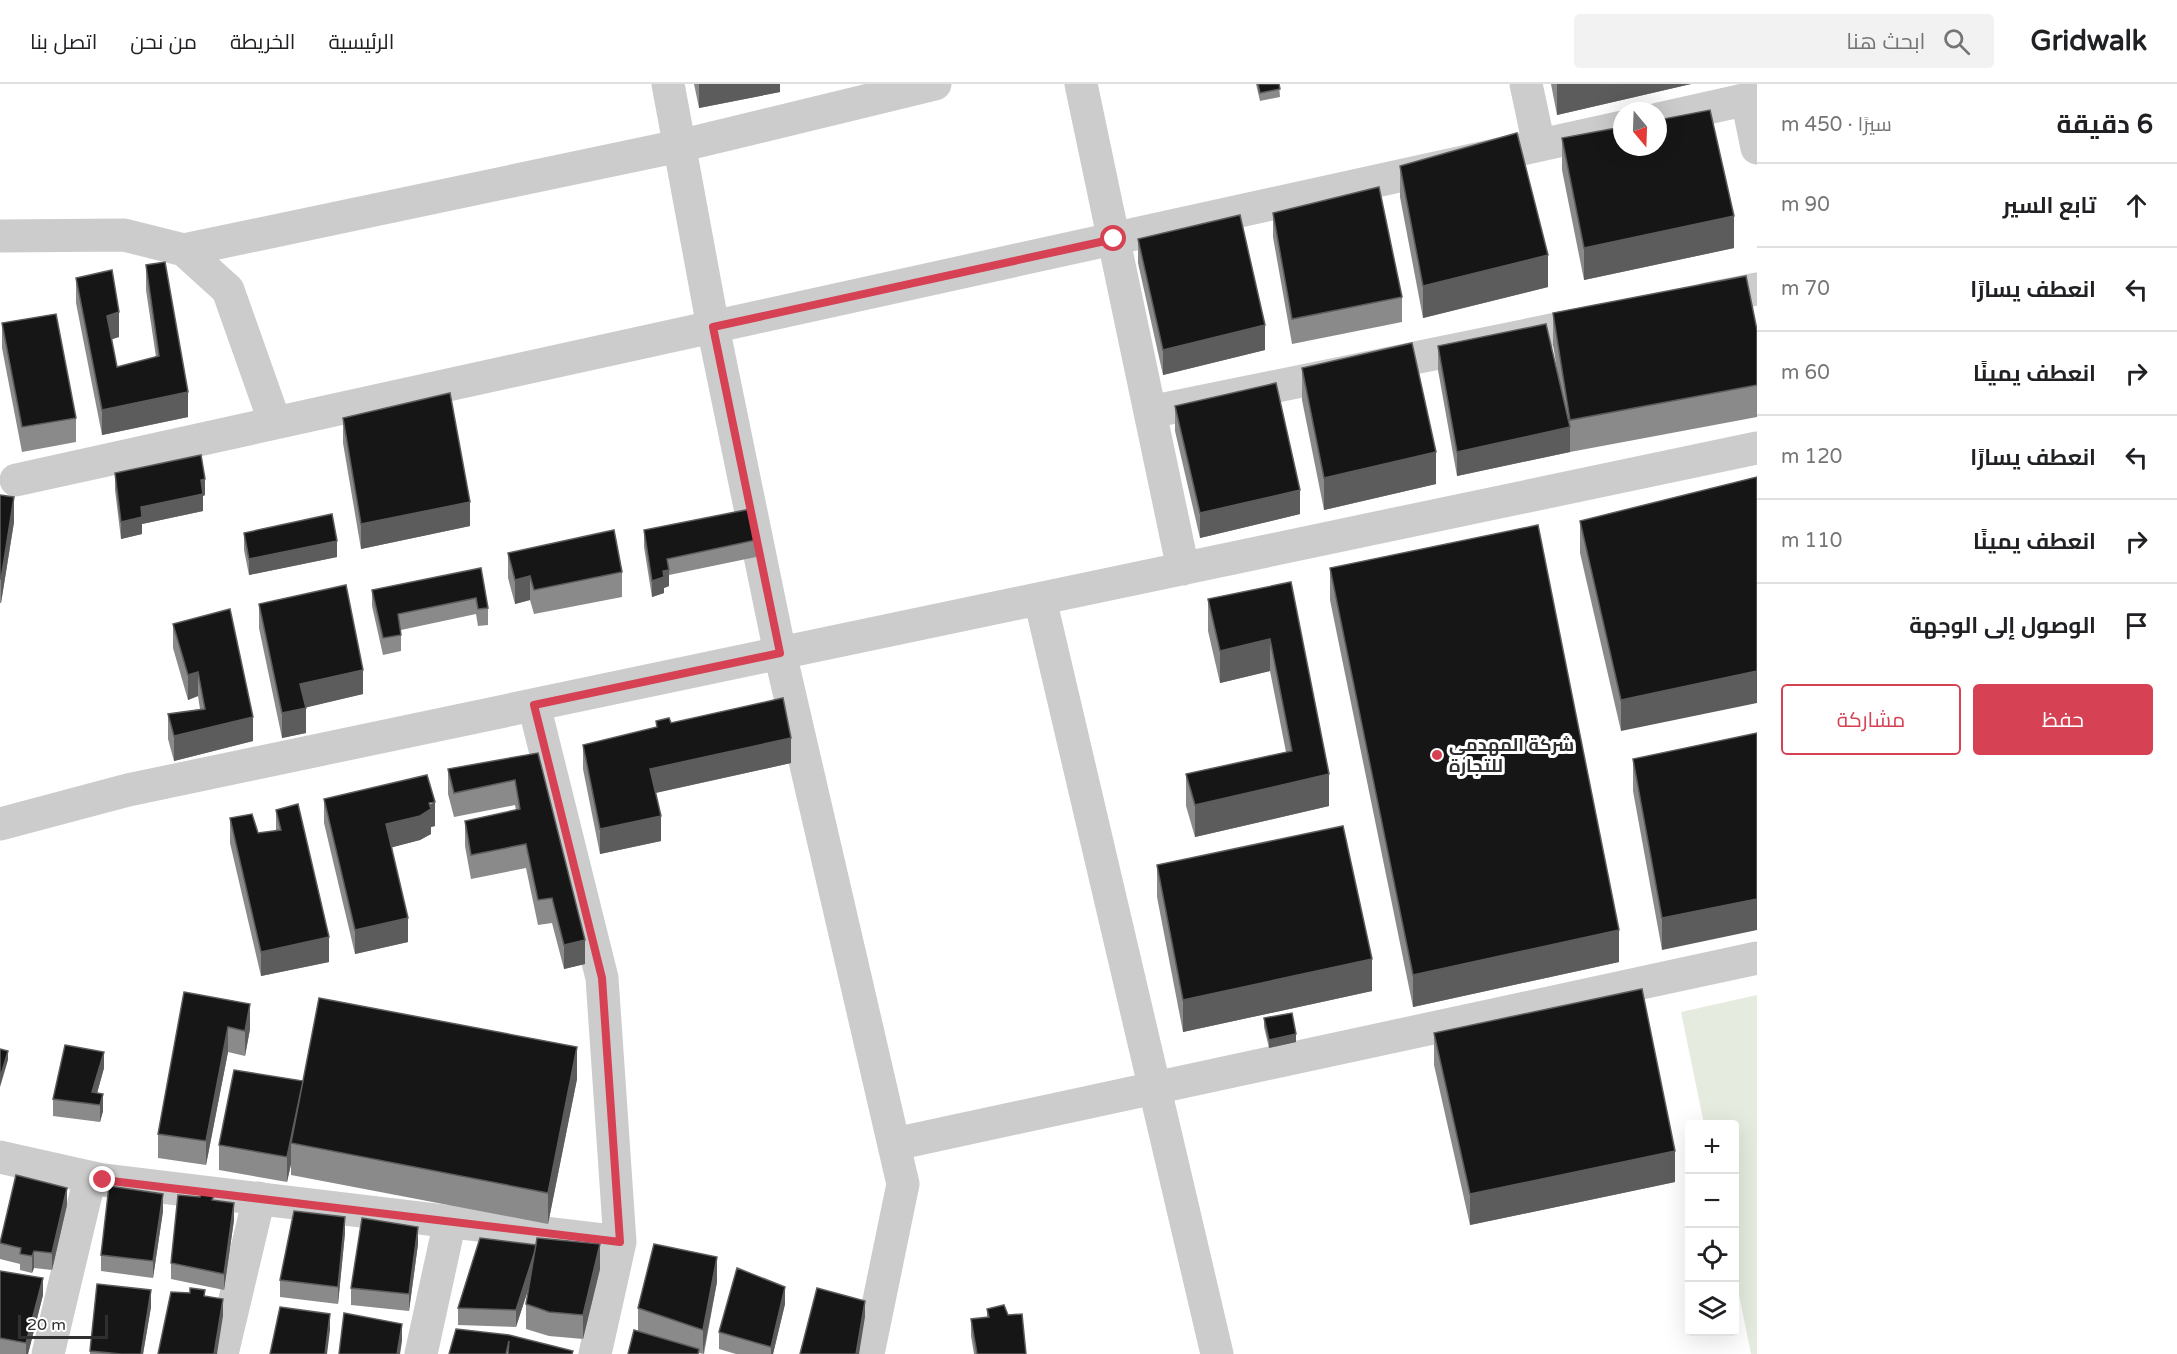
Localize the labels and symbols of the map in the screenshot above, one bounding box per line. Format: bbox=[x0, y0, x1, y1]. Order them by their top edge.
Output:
north arrow bbox=[1613, 102, 1667, 156]
route start bbox=[1100, 225, 1126, 251]
place label: شركة المهدمي للتجارة bbox=[1449, 734, 1574, 777]
marker: شركة المهدمي للتجارة bbox=[1430, 748, 1444, 762]
route end bbox=[89, 1166, 115, 1192]
scale bar bbox=[18, 1312, 108, 1340]

